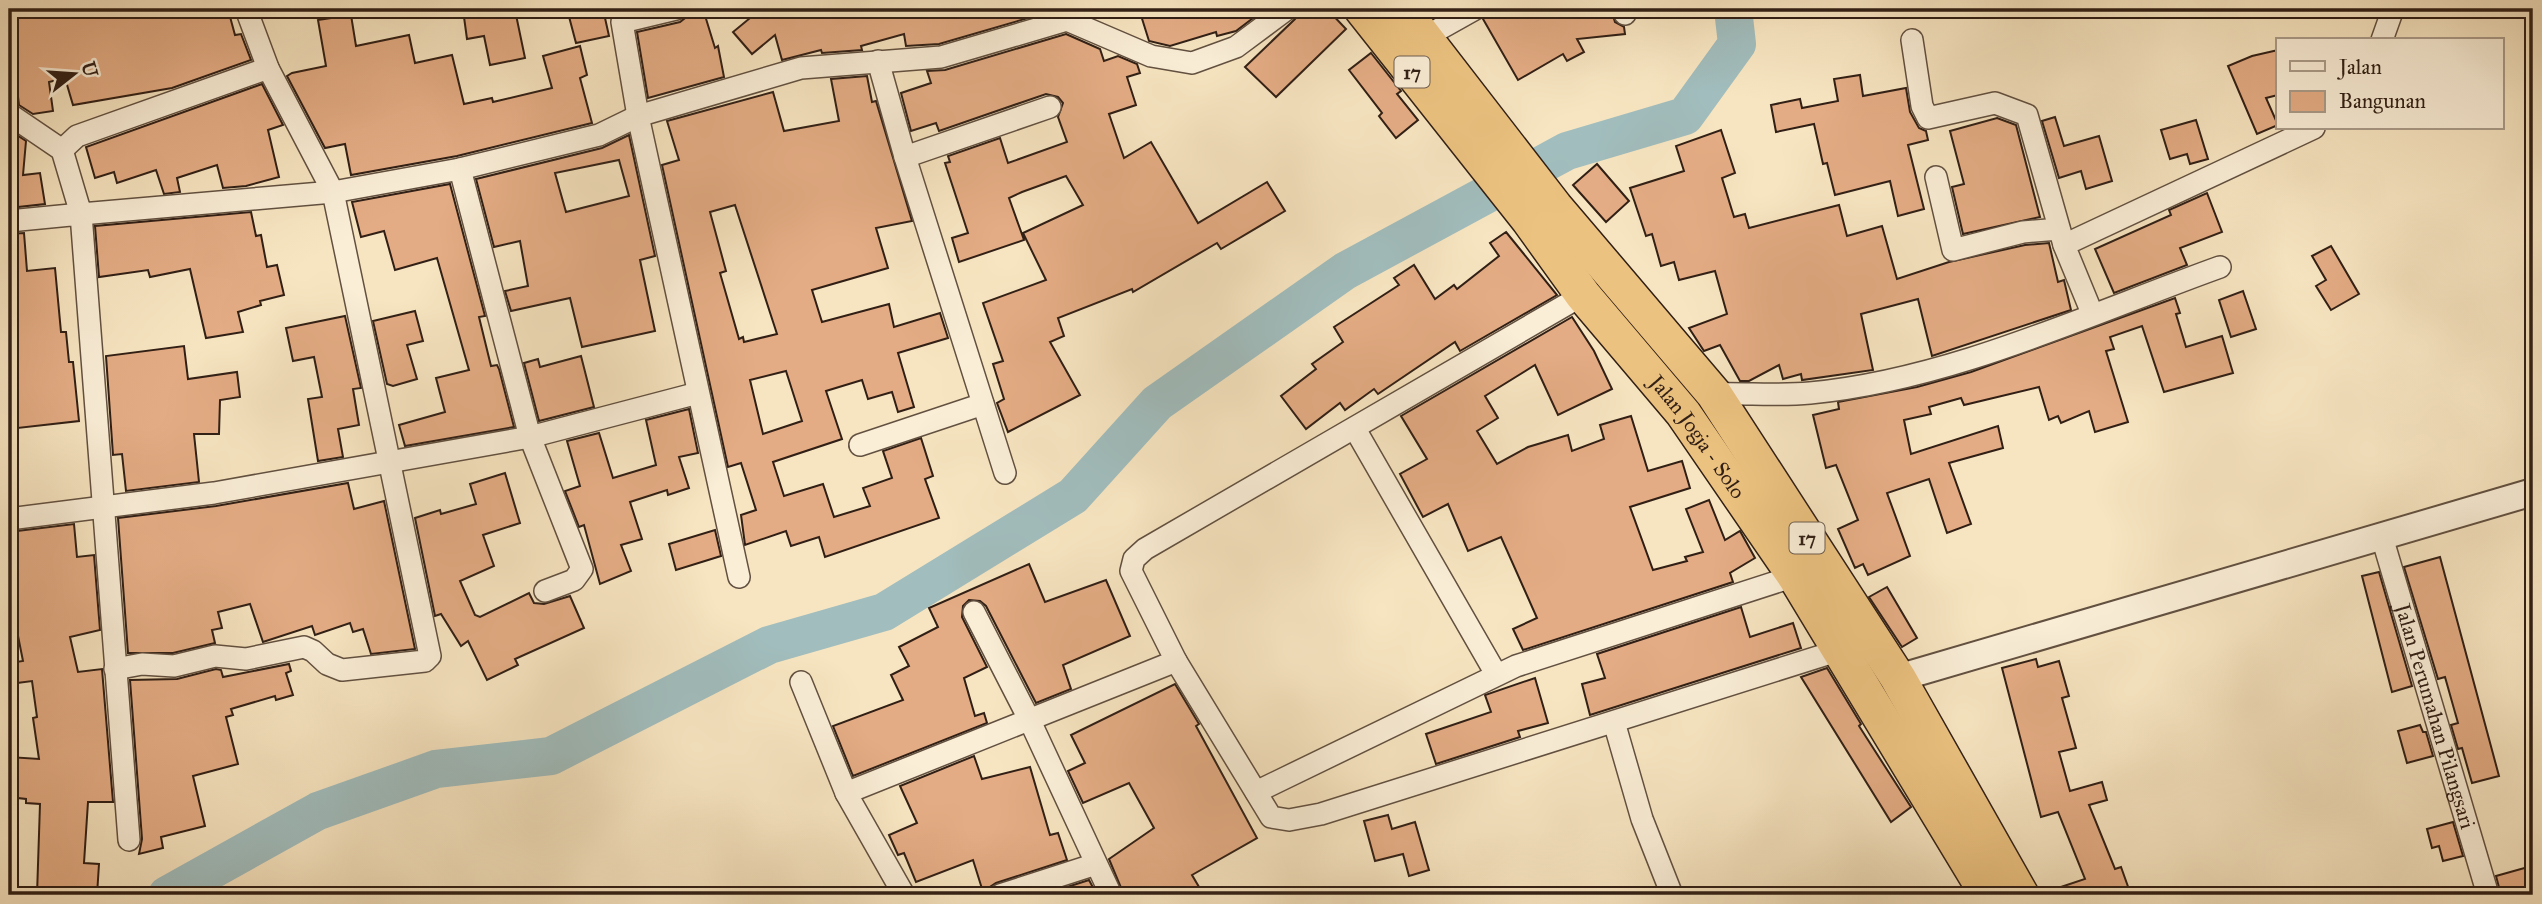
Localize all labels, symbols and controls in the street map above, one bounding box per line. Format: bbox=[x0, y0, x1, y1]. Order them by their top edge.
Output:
north arrow bbox=[38, 38, 108, 108]
legend bbox=[2276, 38, 2504, 130]
text: Jalan bbox=[2337, 54, 2382, 80]
road number: 17 bbox=[1394, 57, 1430, 88]
text: U bbox=[77, 59, 103, 81]
text: Bangunan bbox=[2339, 88, 2426, 114]
street label: Jalan Jogja - Solo bbox=[1642, 368, 1751, 504]
road number: 17 bbox=[1790, 523, 1825, 554]
street label: Jalan Perumahan Pilangsari bbox=[2389, 599, 2481, 832]

